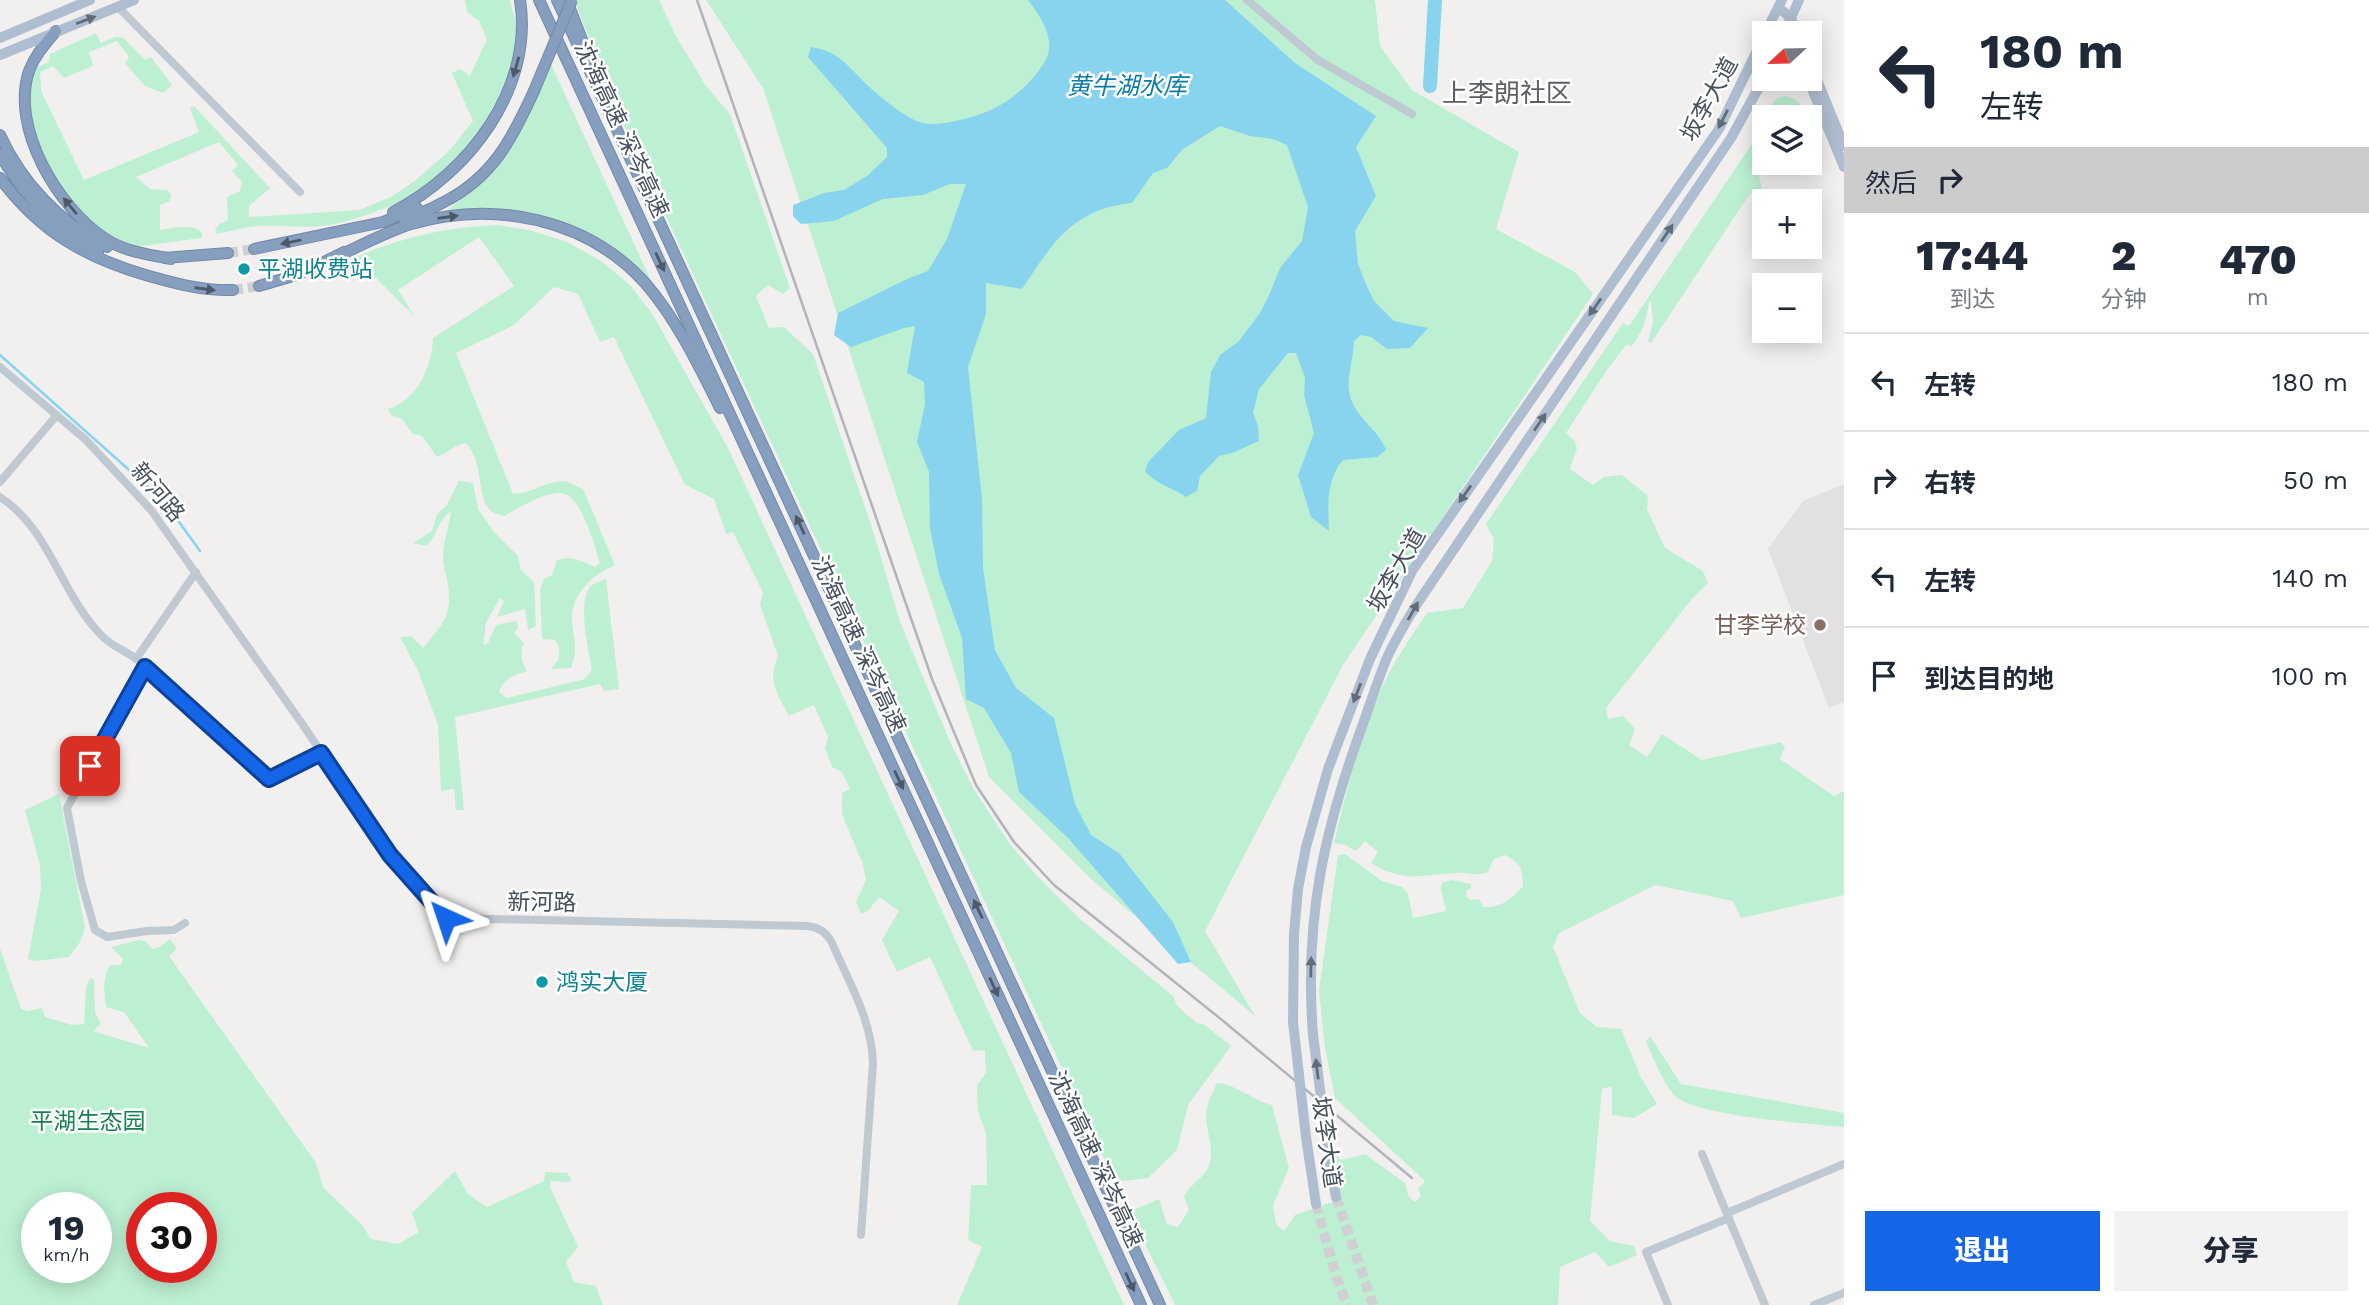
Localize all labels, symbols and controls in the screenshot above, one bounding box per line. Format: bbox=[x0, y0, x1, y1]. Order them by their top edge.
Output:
one-way arrow bbox=[75, 14, 96, 25]
north arrow bbox=[1752, 21, 1822, 91]
map controls bbox=[1752, 21, 1822, 343]
text: 180 m bbox=[1980, 22, 2124, 80]
icon: left bbox=[1865, 28, 1956, 119]
street label: 沈海高速 深岑高速 bbox=[569, 37, 674, 222]
street label: 坂李大道 bbox=[1675, 52, 1744, 146]
one-way arrow bbox=[511, 57, 521, 78]
water label: 黄牛湖水库 bbox=[1067, 72, 1191, 100]
district label: 上李朗社区 bbox=[1442, 78, 1572, 108]
text: 左转 bbox=[1980, 88, 2044, 126]
button: layers bbox=[1752, 105, 1822, 175]
one-way arrow bbox=[1717, 109, 1728, 129]
icon: right bbox=[1931, 161, 1969, 199]
text: 然后 bbox=[1865, 168, 1917, 198]
button: + bbox=[1752, 189, 1822, 259]
one-way arrow bbox=[63, 197, 78, 215]
one-way arrow bbox=[437, 211, 459, 222]
one-way arrow bbox=[1660, 224, 1674, 242]
text: 17:44 bbox=[1916, 231, 2028, 280]
text: 2 bbox=[2111, 231, 2136, 280]
text: 470 bbox=[2219, 235, 2297, 284]
one-way arrow bbox=[280, 237, 302, 248]
one-way arrow bbox=[654, 252, 666, 272]
place label: 平湖收费站 bbox=[258, 256, 373, 283]
marker: 平湖收费站 bbox=[236, 261, 252, 277]
button: − bbox=[1752, 273, 1822, 343]
one-way arrow bbox=[194, 283, 216, 294]
text: m bbox=[2247, 284, 2269, 311]
text: 到达 bbox=[1949, 286, 1995, 313]
text: 分钟 bbox=[2101, 286, 2147, 313]
one-way arrow bbox=[1588, 298, 1602, 316]
icon: left bbox=[1865, 363, 1903, 401]
text: 180 m bbox=[2272, 367, 2348, 397]
text: 左转 bbox=[1924, 370, 1976, 400]
one-way arrow bbox=[1533, 412, 1546, 431]
street label: 新河路 bbox=[125, 457, 190, 527]
icon: right bbox=[1865, 461, 1903, 499]
text: 50 m bbox=[2283, 465, 2348, 495]
text: 右转 bbox=[1924, 468, 1976, 498]
one-way arrow bbox=[1458, 485, 1472, 503]
one-way arrow bbox=[794, 515, 806, 535]
street label: 坂李大道 bbox=[1362, 524, 1431, 617]
street label: 沈海高速 深岑高速 bbox=[806, 552, 911, 737]
icon: left bbox=[1865, 559, 1903, 597]
text: 140 m bbox=[2272, 563, 2348, 593]
text: 左转 bbox=[1924, 566, 1976, 596]
one-way arrow bbox=[1407, 601, 1419, 620]
place label: 甘李学校 bbox=[1714, 612, 1806, 639]
marker: 甘李学校 bbox=[1812, 617, 1828, 633]
icon: arrive bbox=[1865, 657, 1903, 695]
text: 100 m bbox=[2272, 661, 2348, 691]
text: 到达目的地 bbox=[1924, 664, 2054, 694]
one-way arrow bbox=[1351, 683, 1362, 704]
pin bbox=[60, 736, 120, 796]
icon: arrive bbox=[71, 747, 109, 785]
one-way arrow bbox=[893, 770, 905, 790]
position arrow bbox=[409, 881, 483, 955]
street label: 新河路 bbox=[507, 888, 577, 917]
one-way arrow bbox=[972, 899, 984, 919]
one-way arrow bbox=[1305, 956, 1316, 978]
place label: 鸿实大厦 bbox=[556, 969, 648, 996]
marker: 鸿实大厦 bbox=[534, 974, 550, 990]
one-way arrow bbox=[988, 977, 1000, 997]
one-way arrow bbox=[1312, 1058, 1323, 1080]
street label: 沈海高速 深岑高速 bbox=[1043, 1067, 1148, 1252]
street label: 坂李大道 bbox=[1307, 1095, 1346, 1190]
park label: 平湖生态园 bbox=[31, 1108, 146, 1135]
speed limit sign: 30 bbox=[126, 1192, 217, 1283]
text: 19 bbox=[48, 1207, 85, 1249]
button: 退出 bbox=[1865, 1211, 2100, 1291]
button: 分享 bbox=[2114, 1211, 2348, 1291]
text: km/h bbox=[43, 1244, 90, 1265]
one-way arrow bbox=[1125, 1272, 1136, 1293]

